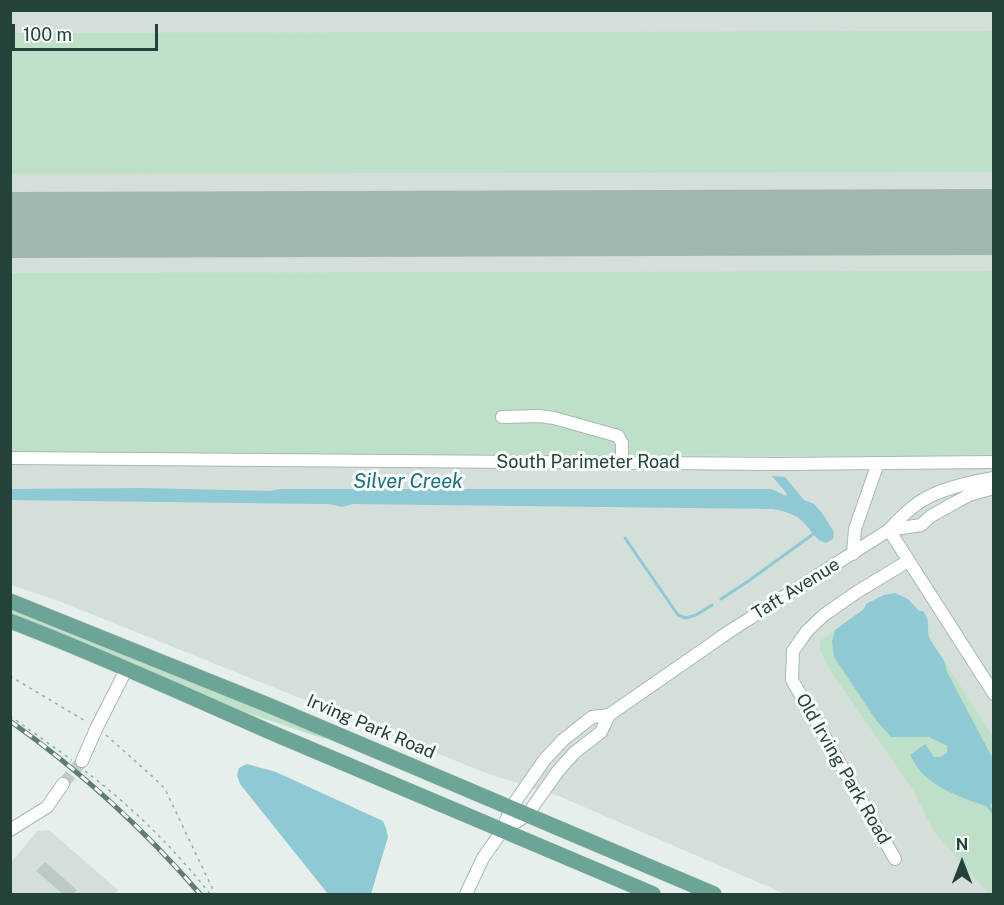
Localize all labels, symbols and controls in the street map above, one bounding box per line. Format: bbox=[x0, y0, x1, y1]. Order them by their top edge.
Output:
scale bar bbox=[15, 12, 160, 50]
text: 100 m bbox=[23, 24, 72, 45]
street label: South Parimeter Road bbox=[496, 451, 680, 473]
water label: Silver Creek bbox=[353, 470, 463, 494]
street label: Taft Avenue bbox=[748, 554, 844, 624]
street label: Irving Park Road bbox=[304, 690, 438, 764]
street label: Old Irving Park Road bbox=[791, 690, 895, 848]
north arrow bbox=[932, 833, 992, 893]
text: N bbox=[956, 835, 968, 854]

